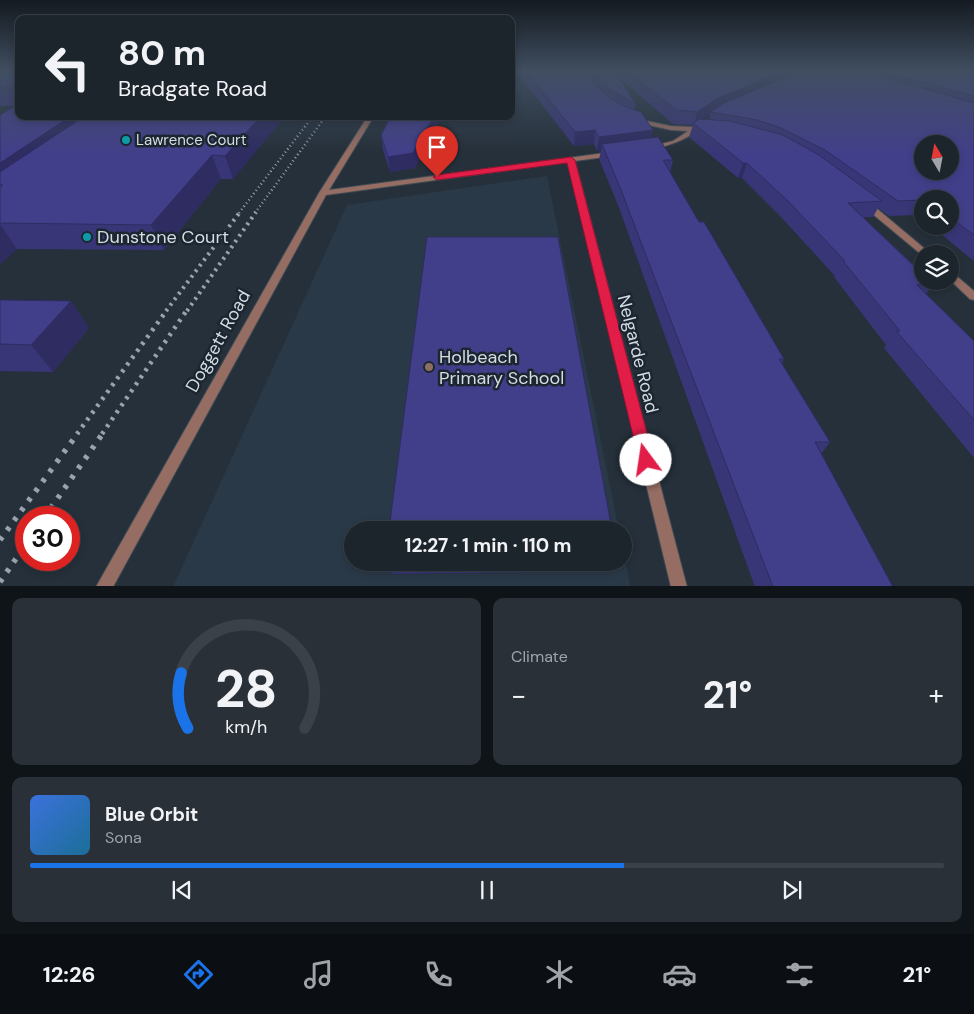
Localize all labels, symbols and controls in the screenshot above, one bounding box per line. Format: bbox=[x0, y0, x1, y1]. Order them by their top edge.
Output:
text: 80 m bbox=[118, 30, 206, 76]
icon: left bbox=[35, 35, 100, 100]
text: Bradgate Road bbox=[118, 74, 267, 103]
pin bbox=[416, 126, 458, 177]
place label: Lawrence Court bbox=[136, 130, 247, 150]
icon: arrive bbox=[423, 133, 451, 161]
marker: Lawrence Court bbox=[120, 134, 132, 146]
north arrow bbox=[914, 135, 959, 180]
map controls bbox=[914, 135, 959, 290]
button: search bbox=[914, 190, 959, 235]
place label: Dunstone Court bbox=[97, 225, 229, 249]
marker: Dunstone Court bbox=[81, 231, 93, 243]
button: layers bbox=[914, 245, 959, 290]
street label: Doggett Road bbox=[180, 286, 256, 396]
street label: Nelgarde Road bbox=[612, 292, 664, 416]
place label: Holbeach Primary School bbox=[439, 345, 564, 390]
marker: Holbeach Primary School bbox=[423, 361, 435, 373]
position arrow bbox=[619, 433, 671, 485]
speed limit sign: 30 bbox=[15, 506, 80, 571]
text: 12:27 · 1 min · 110 m bbox=[405, 533, 571, 558]
text: Climate bbox=[511, 646, 568, 667]
text: 28 bbox=[215, 655, 278, 723]
text: 21° bbox=[703, 670, 752, 720]
text: − bbox=[511, 677, 526, 714]
text: + bbox=[929, 677, 944, 714]
text: km/h bbox=[225, 715, 268, 739]
text: Blue Orbit bbox=[105, 802, 198, 827]
text: Sona bbox=[105, 827, 142, 848]
icon: previous bbox=[168, 876, 196, 904]
icon: pause bbox=[473, 876, 501, 904]
icon: next bbox=[778, 876, 806, 904]
icon: directions bbox=[181, 957, 216, 992]
icon: music bbox=[301, 957, 336, 992]
icon: phone bbox=[421, 957, 456, 992]
icon: climate bbox=[542, 957, 577, 992]
icon: car bbox=[662, 957, 697, 992]
icon: filters bbox=[782, 957, 817, 992]
text: 12:26 bbox=[43, 960, 96, 989]
text: 21° bbox=[903, 960, 931, 989]

